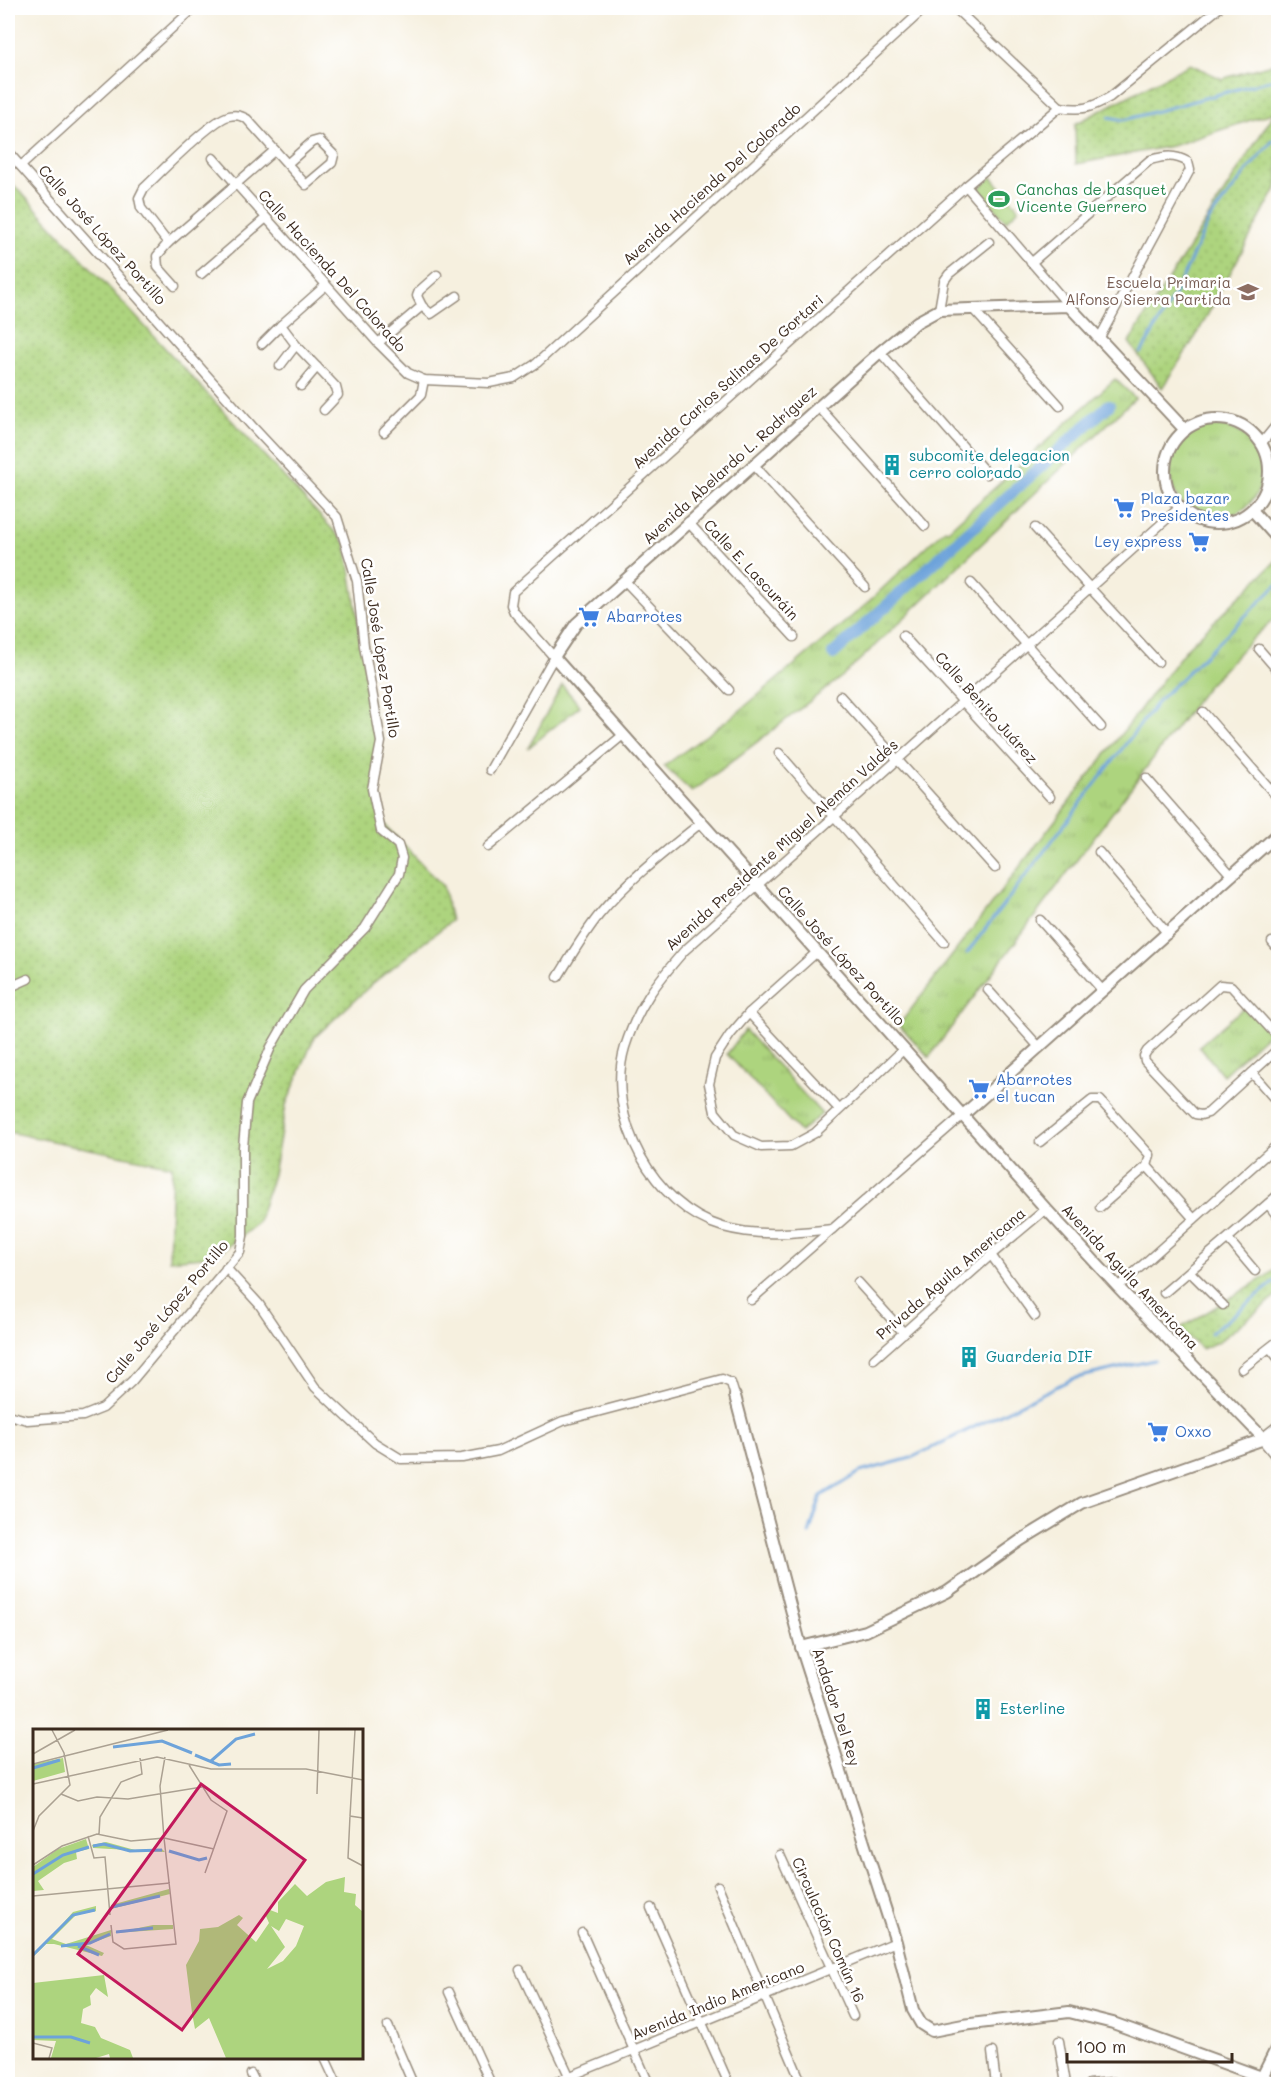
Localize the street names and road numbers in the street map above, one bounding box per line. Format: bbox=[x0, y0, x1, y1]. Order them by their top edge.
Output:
street label: Avenida Hacienda Del Colorado bbox=[618, 98, 805, 269]
street label: Calle José López Portillo bbox=[34, 160, 171, 309]
street label: Calle Hacienda Del Colorado bbox=[254, 185, 411, 356]
street label: Avenida Carlos Salinas De Gortari bbox=[627, 290, 827, 473]
street label: Avenida Abelardo L. Rodríguez bbox=[638, 381, 821, 548]
street label: Calle E. Lascuráin bbox=[700, 515, 804, 624]
street label: Calle José López Portillo bbox=[357, 556, 405, 739]
street label: Calle Benito Juárez bbox=[931, 647, 1042, 768]
street label: Avenida Presidente Miguel Alemán Valdés bbox=[661, 734, 902, 954]
street label: Calle José López Portillo bbox=[773, 881, 910, 1030]
street label: Avenida Aguila Americana bbox=[1058, 1199, 1204, 1353]
street label: Privada Aguila Americana bbox=[871, 1203, 1029, 1344]
street label: Calle José López Portillo bbox=[100, 1235, 232, 1387]
street label: Andador Del Rey bbox=[808, 1645, 866, 1769]
street label: Circulación Común 16 bbox=[788, 1854, 870, 2005]
street label: Avenida Indio Americano bbox=[628, 1956, 807, 2044]

